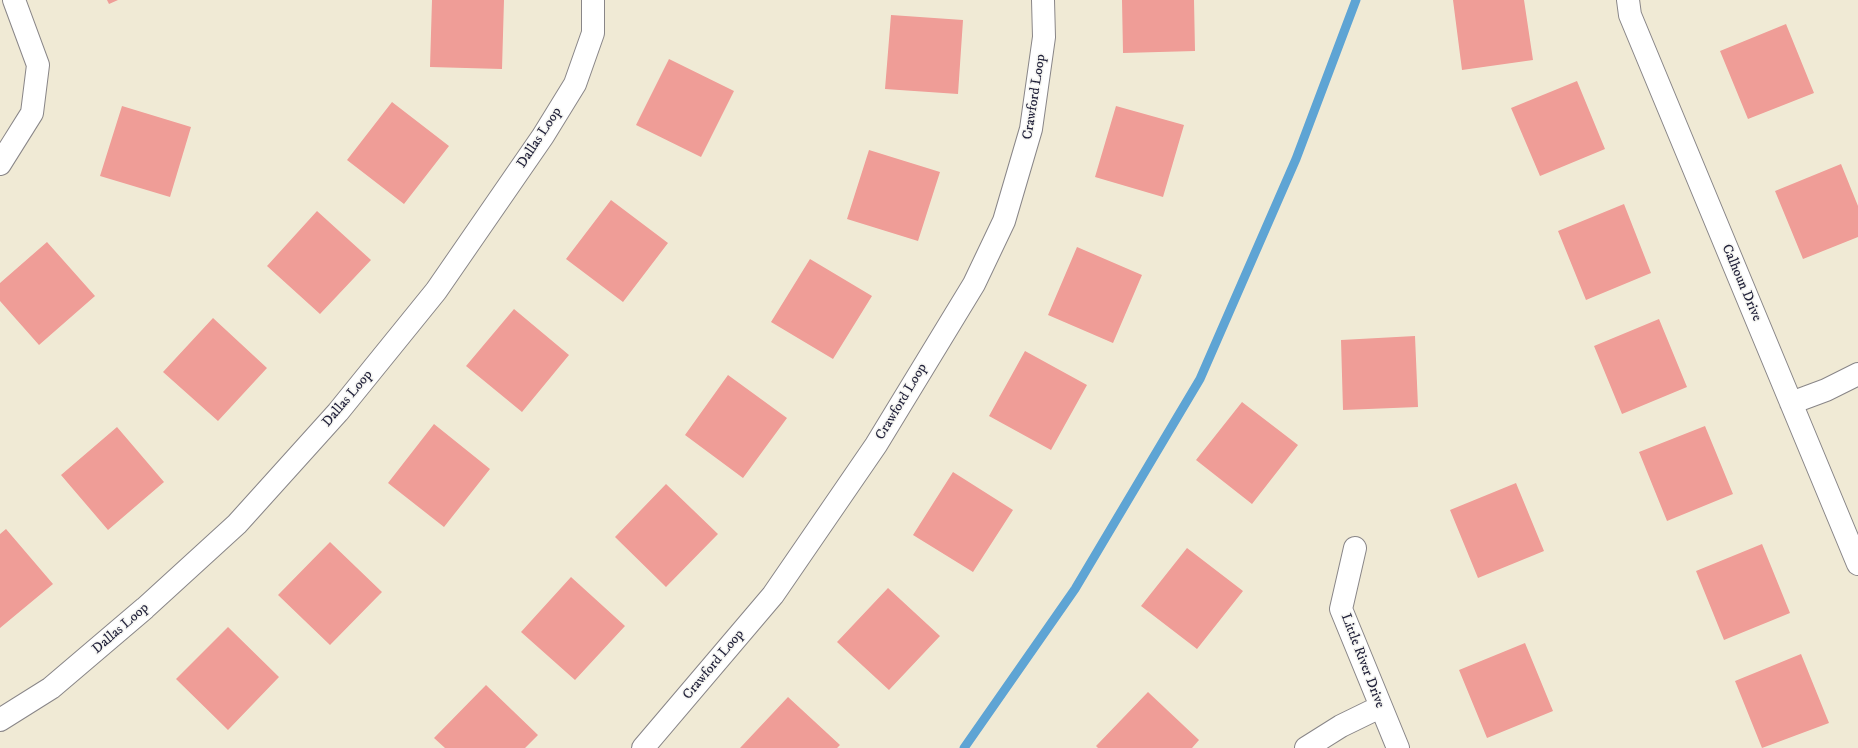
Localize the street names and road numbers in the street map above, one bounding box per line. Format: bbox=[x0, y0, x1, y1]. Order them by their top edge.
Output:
street label: Crawford Loop bbox=[1020, 53, 1050, 141]
street label: Dallas Loop bbox=[514, 104, 566, 172]
street label: Calhoun Drive bbox=[1717, 242, 1765, 324]
street label: Crawford Loop bbox=[873, 361, 931, 443]
street label: Dallas Loop bbox=[319, 367, 377, 431]
street label: Dallas Loop bbox=[89, 600, 153, 658]
street label: Little River Drive bbox=[1336, 611, 1388, 711]
street label: Crawford Loop bbox=[680, 627, 748, 703]

